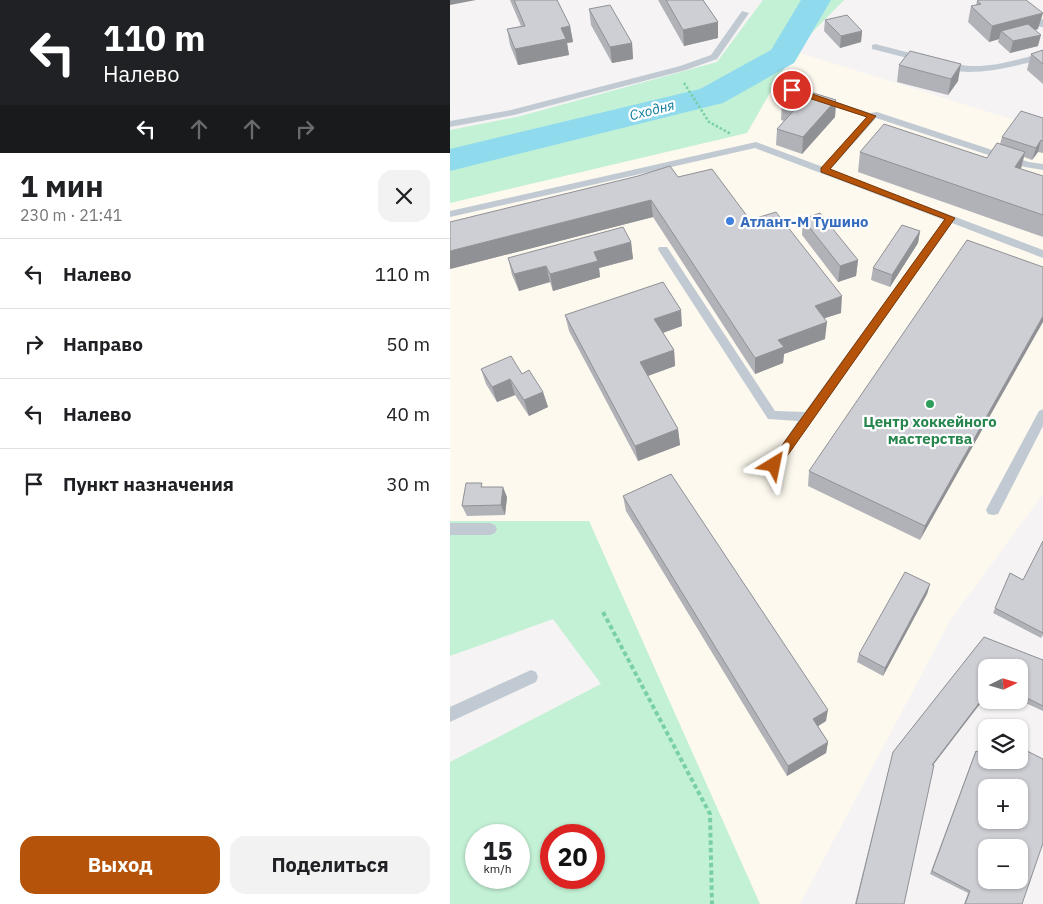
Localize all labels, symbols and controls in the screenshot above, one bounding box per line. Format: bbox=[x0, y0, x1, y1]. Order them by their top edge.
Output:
text: 110 m bbox=[103, 15, 206, 61]
icon: left bbox=[20, 20, 85, 85]
text: Налево bbox=[103, 59, 180, 88]
pin bbox=[771, 69, 813, 111]
icon: arrive bbox=[778, 76, 806, 104]
water label: Сходня bbox=[628, 96, 676, 124]
icon: left bbox=[132, 115, 160, 143]
icon: ahead bbox=[185, 115, 213, 143]
icon: ahead bbox=[238, 115, 266, 143]
icon: right bbox=[291, 115, 319, 143]
text: 1 мин bbox=[20, 166, 104, 205]
button: close bbox=[378, 170, 430, 222]
text: 230 m · 21:41 bbox=[20, 205, 122, 225]
place label: Атлант-М Тушино bbox=[740, 212, 869, 231]
marker: Атлант-М Тушино bbox=[724, 215, 736, 227]
icon: left bbox=[20, 260, 48, 288]
text: Налево bbox=[63, 262, 132, 286]
text: 110 m bbox=[375, 262, 430, 286]
icon: right bbox=[20, 330, 48, 358]
text: Направо bbox=[63, 332, 143, 356]
text: 50 m bbox=[386, 332, 430, 356]
marker: Центр хоккейного мастерства bbox=[924, 398, 936, 410]
icon: left bbox=[20, 400, 48, 428]
text: Налево bbox=[63, 402, 132, 426]
text: 40 m bbox=[386, 402, 430, 426]
place label: Центр хоккейного мастерства bbox=[863, 412, 997, 448]
position arrow bbox=[747, 438, 799, 490]
icon: arrive bbox=[20, 470, 48, 498]
text: Пункт назначения bbox=[63, 472, 234, 496]
text: 30 m bbox=[386, 472, 430, 496]
north arrow bbox=[978, 659, 1028, 709]
map controls bbox=[978, 659, 1028, 889]
button: layers bbox=[978, 719, 1028, 769]
button: + bbox=[978, 779, 1028, 829]
speed limit sign: 20 bbox=[540, 824, 605, 889]
text: 15 bbox=[482, 834, 513, 867]
button: Выход bbox=[20, 836, 220, 894]
button: Поделиться bbox=[230, 836, 430, 894]
button: − bbox=[978, 839, 1028, 889]
text: km/h bbox=[483, 861, 512, 876]

